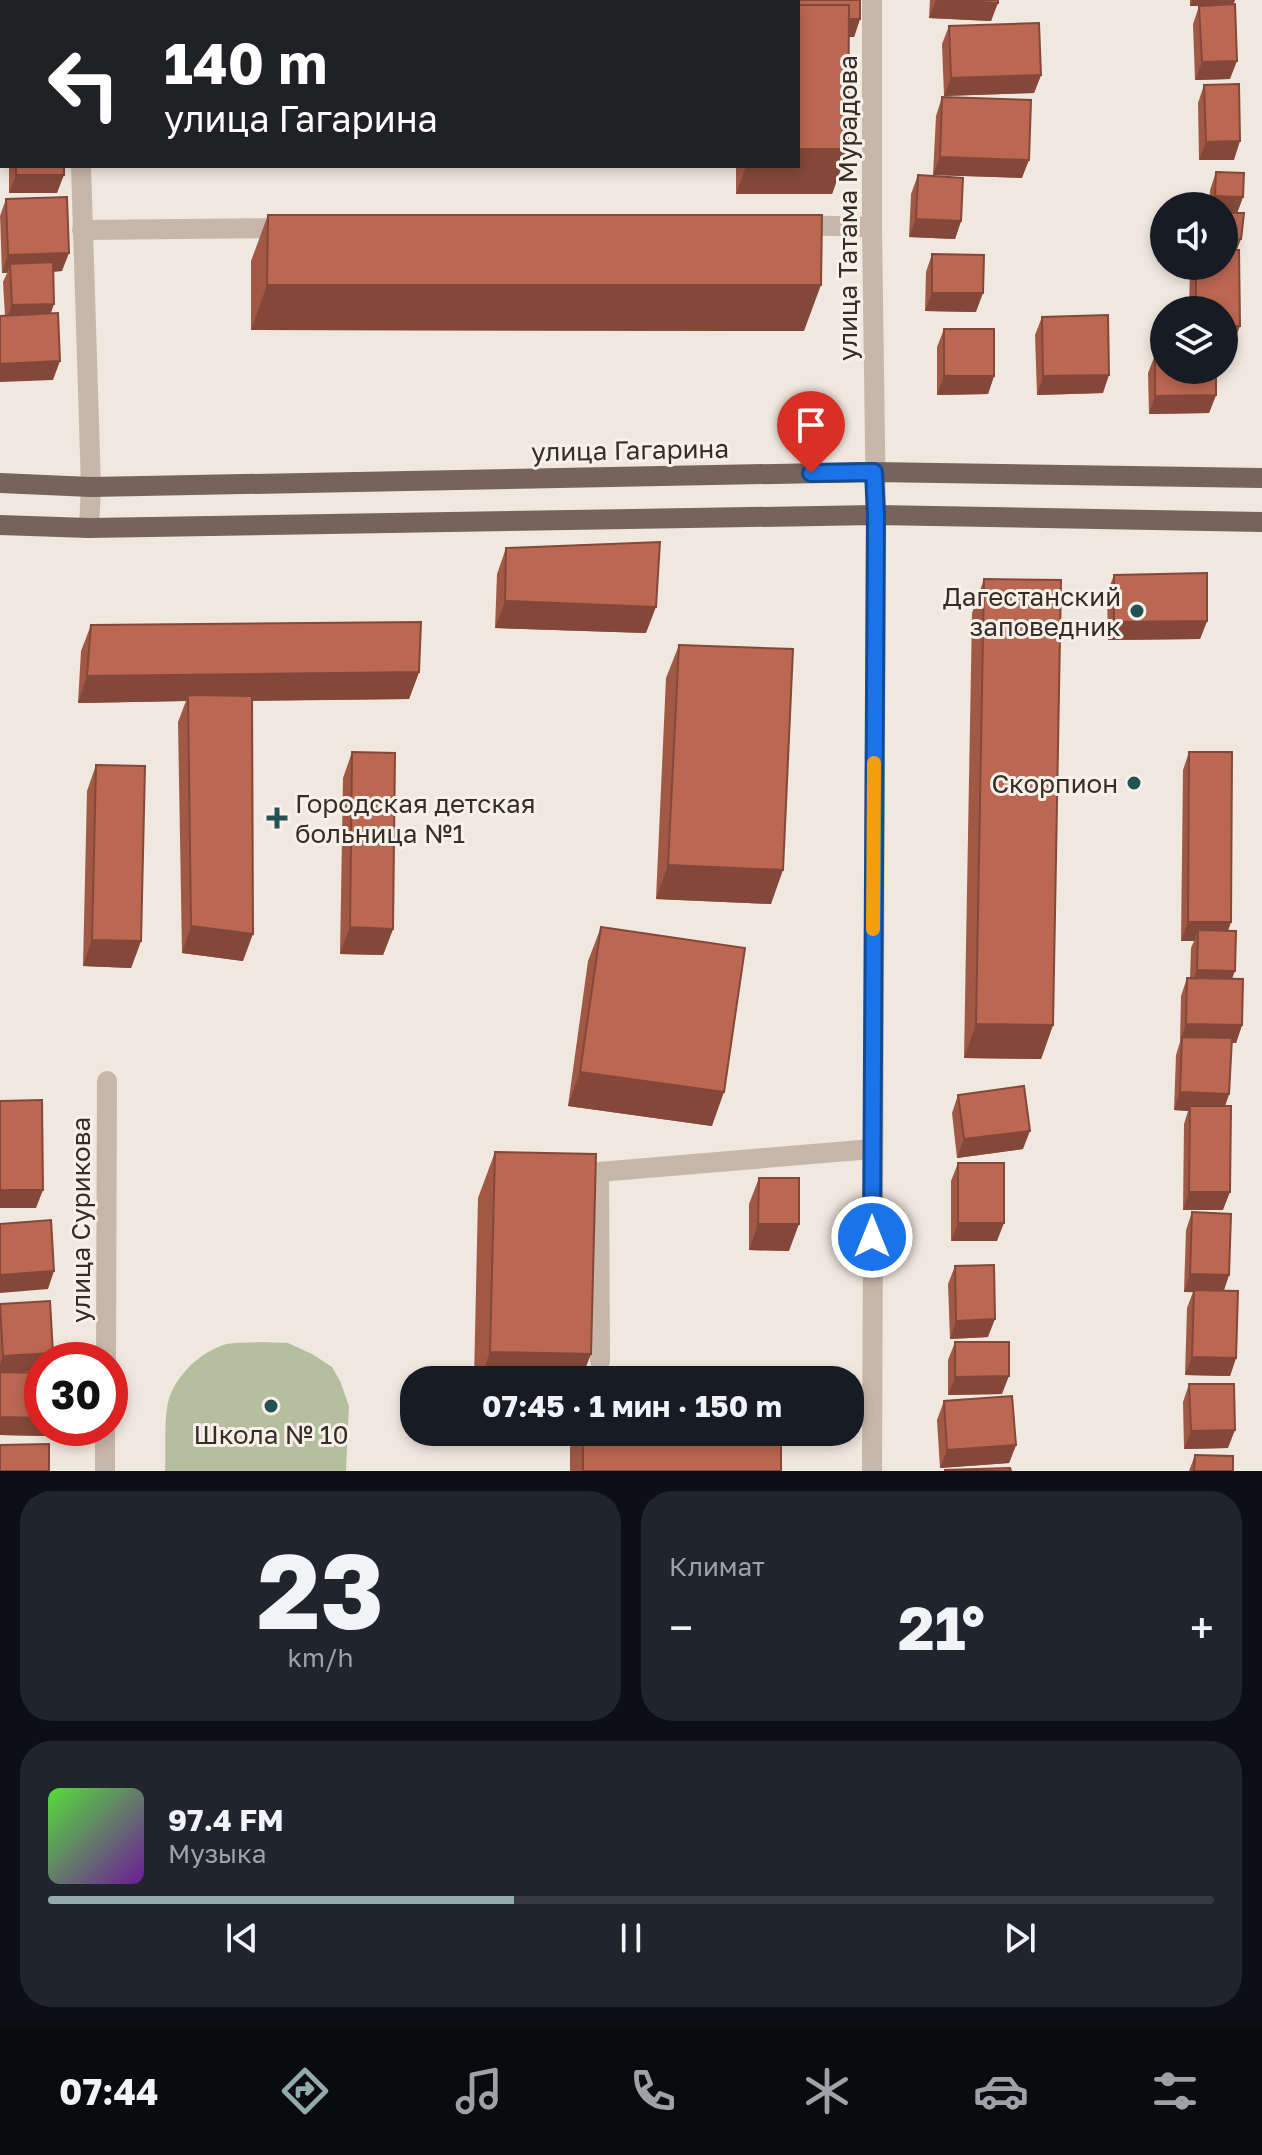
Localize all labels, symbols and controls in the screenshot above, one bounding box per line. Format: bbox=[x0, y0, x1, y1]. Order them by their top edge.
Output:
text: 140 m bbox=[164, 29, 327, 96]
icon: left bbox=[32, 32, 136, 136]
street label: улица Татама Мурадова bbox=[832, 55, 863, 361]
text: улица Гагарина bbox=[164, 97, 438, 140]
map controls bbox=[1150, 192, 1238, 384]
button: sound bbox=[1150, 192, 1238, 280]
button: layers bbox=[1150, 296, 1238, 384]
pin bbox=[777, 391, 845, 473]
icon: arrive bbox=[789, 403, 833, 447]
street label: улица Гагарина bbox=[531, 433, 729, 467]
place label: Дагестанский заповедник bbox=[943, 581, 1121, 642]
marker: Дагестанский заповедник bbox=[1128, 602, 1146, 620]
place label: Скорпион bbox=[991, 768, 1118, 799]
marker: Скорпион bbox=[1125, 774, 1143, 792]
place label: Городская детская больница №1 bbox=[295, 788, 536, 849]
marker: Городская детская больница №1 bbox=[266, 807, 288, 829]
street label: улица Сурикова bbox=[65, 1117, 96, 1323]
position arrow bbox=[830, 1195, 914, 1279]
speed limit sign: 30 bbox=[24, 1342, 128, 1446]
text: 07:45 · 1 мин · 150 m bbox=[482, 1388, 782, 1424]
marker: Школа № 10 bbox=[262, 1397, 280, 1415]
place label: Школа № 10 bbox=[193, 1419, 349, 1450]
text: 23 bbox=[257, 1527, 384, 1652]
text: Климат bbox=[669, 1551, 765, 1582]
text: 21° bbox=[898, 1591, 985, 1663]
text: − bbox=[669, 1601, 693, 1654]
text: + bbox=[1190, 1601, 1214, 1654]
text: km/h bbox=[287, 1642, 354, 1673]
text: 97.4 FM bbox=[168, 1802, 284, 1838]
text: Музыка bbox=[168, 1838, 266, 1869]
icon: previous bbox=[220, 1916, 264, 1960]
icon: pause bbox=[609, 1916, 653, 1960]
icon: next bbox=[998, 1916, 1042, 1960]
icon: directions bbox=[277, 2063, 333, 2119]
icon: music bbox=[451, 2063, 507, 2119]
icon: phone bbox=[625, 2063, 681, 2119]
icon: climate bbox=[799, 2063, 855, 2119]
icon: car bbox=[973, 2063, 1029, 2119]
icon: filters bbox=[1147, 2063, 1203, 2119]
text: 07:44 bbox=[59, 2070, 159, 2113]

